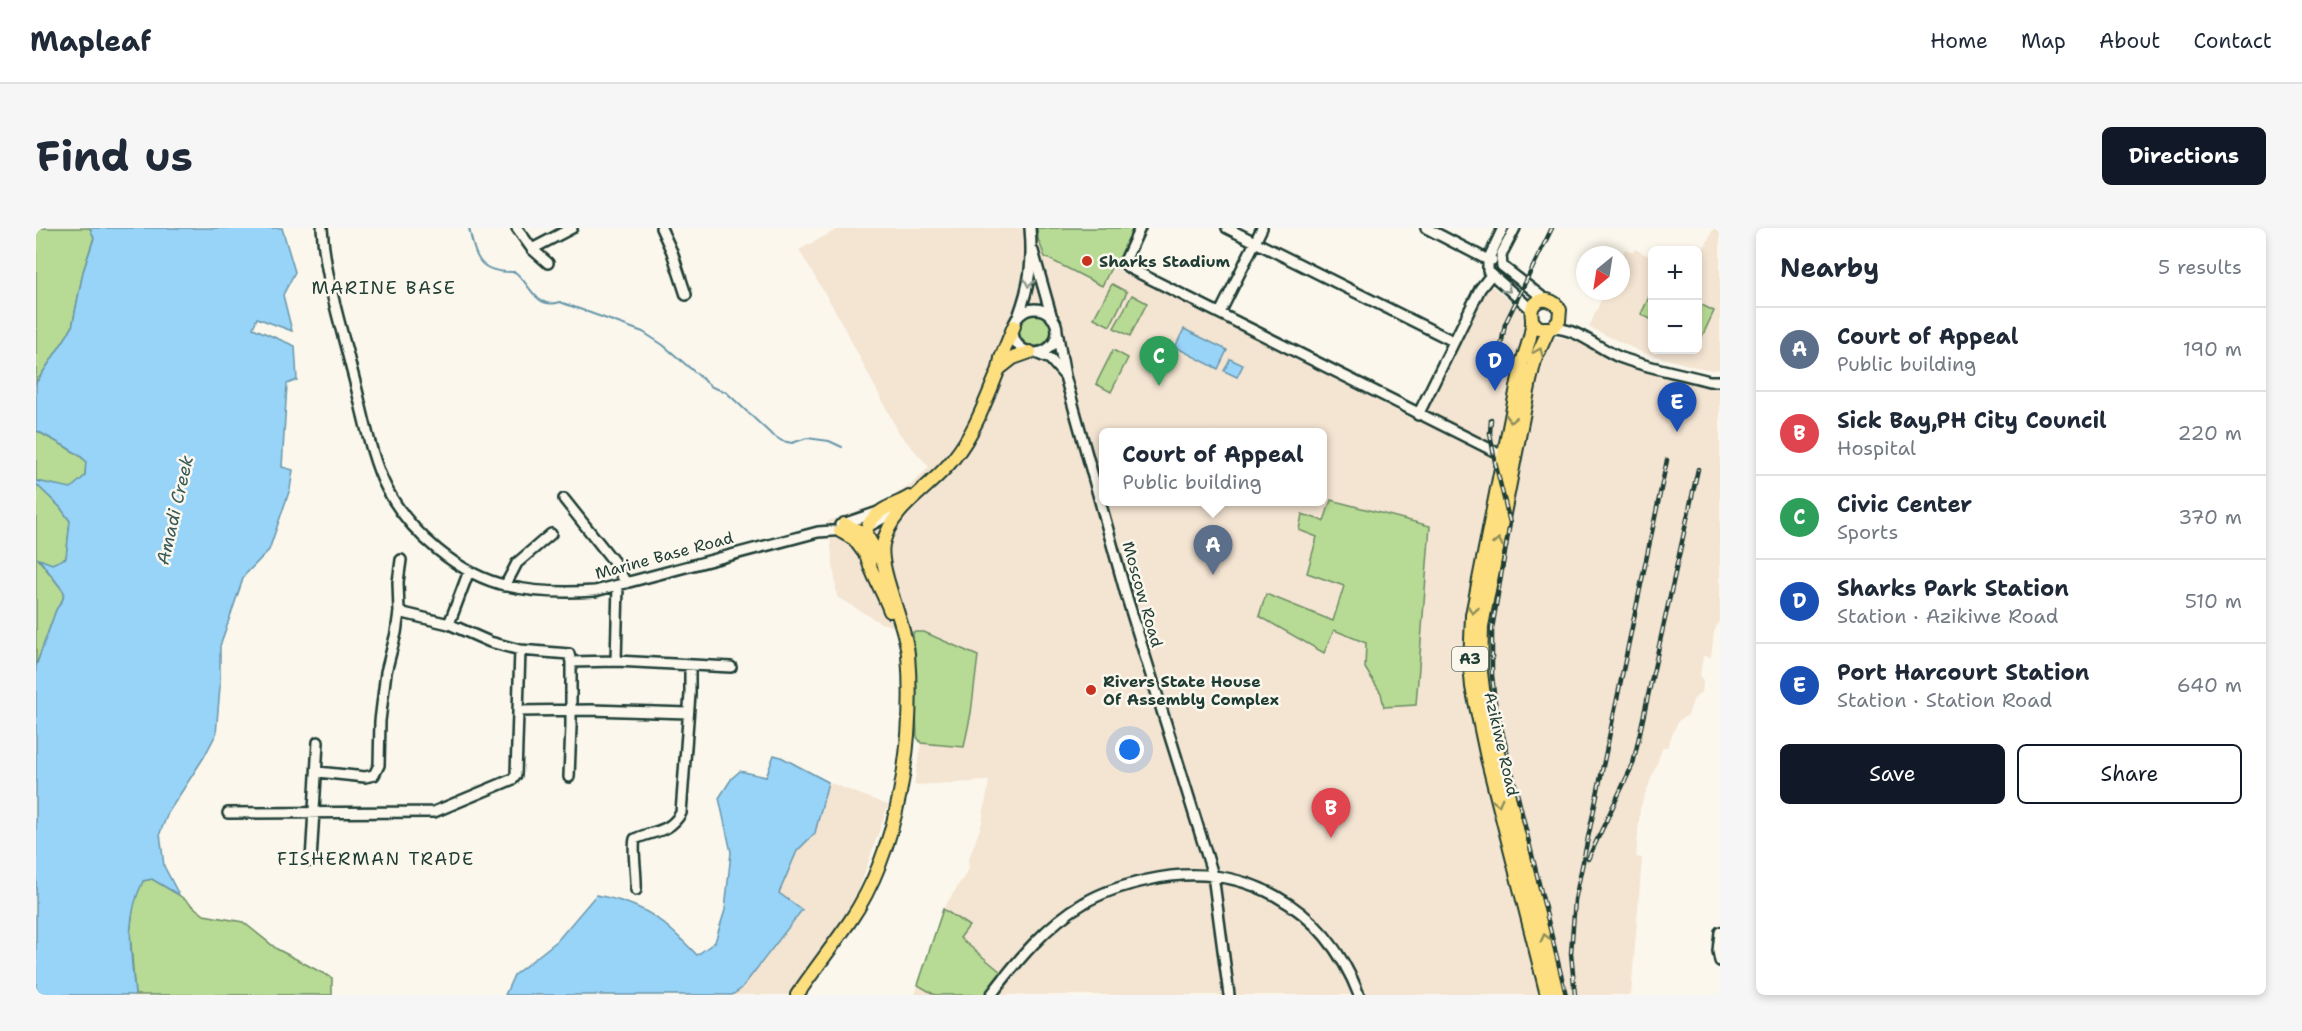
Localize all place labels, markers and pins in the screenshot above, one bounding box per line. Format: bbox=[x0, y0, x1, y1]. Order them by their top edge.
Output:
place label: Sharks Stadium bbox=[1099, 251, 1231, 272]
marker: Sharks Stadium bbox=[1080, 254, 1094, 268]
pin: C bbox=[1140, 336, 1178, 386]
pin: D bbox=[1476, 342, 1514, 391]
pin: E bbox=[1658, 382, 1696, 432]
pin: A bbox=[1194, 526, 1232, 575]
place label: Rivers State House Of Assembly Complex bbox=[1103, 671, 1279, 710]
marker: Rivers State House Of Assembly Complex bbox=[1084, 683, 1098, 697]
pin: B bbox=[1312, 788, 1350, 838]

